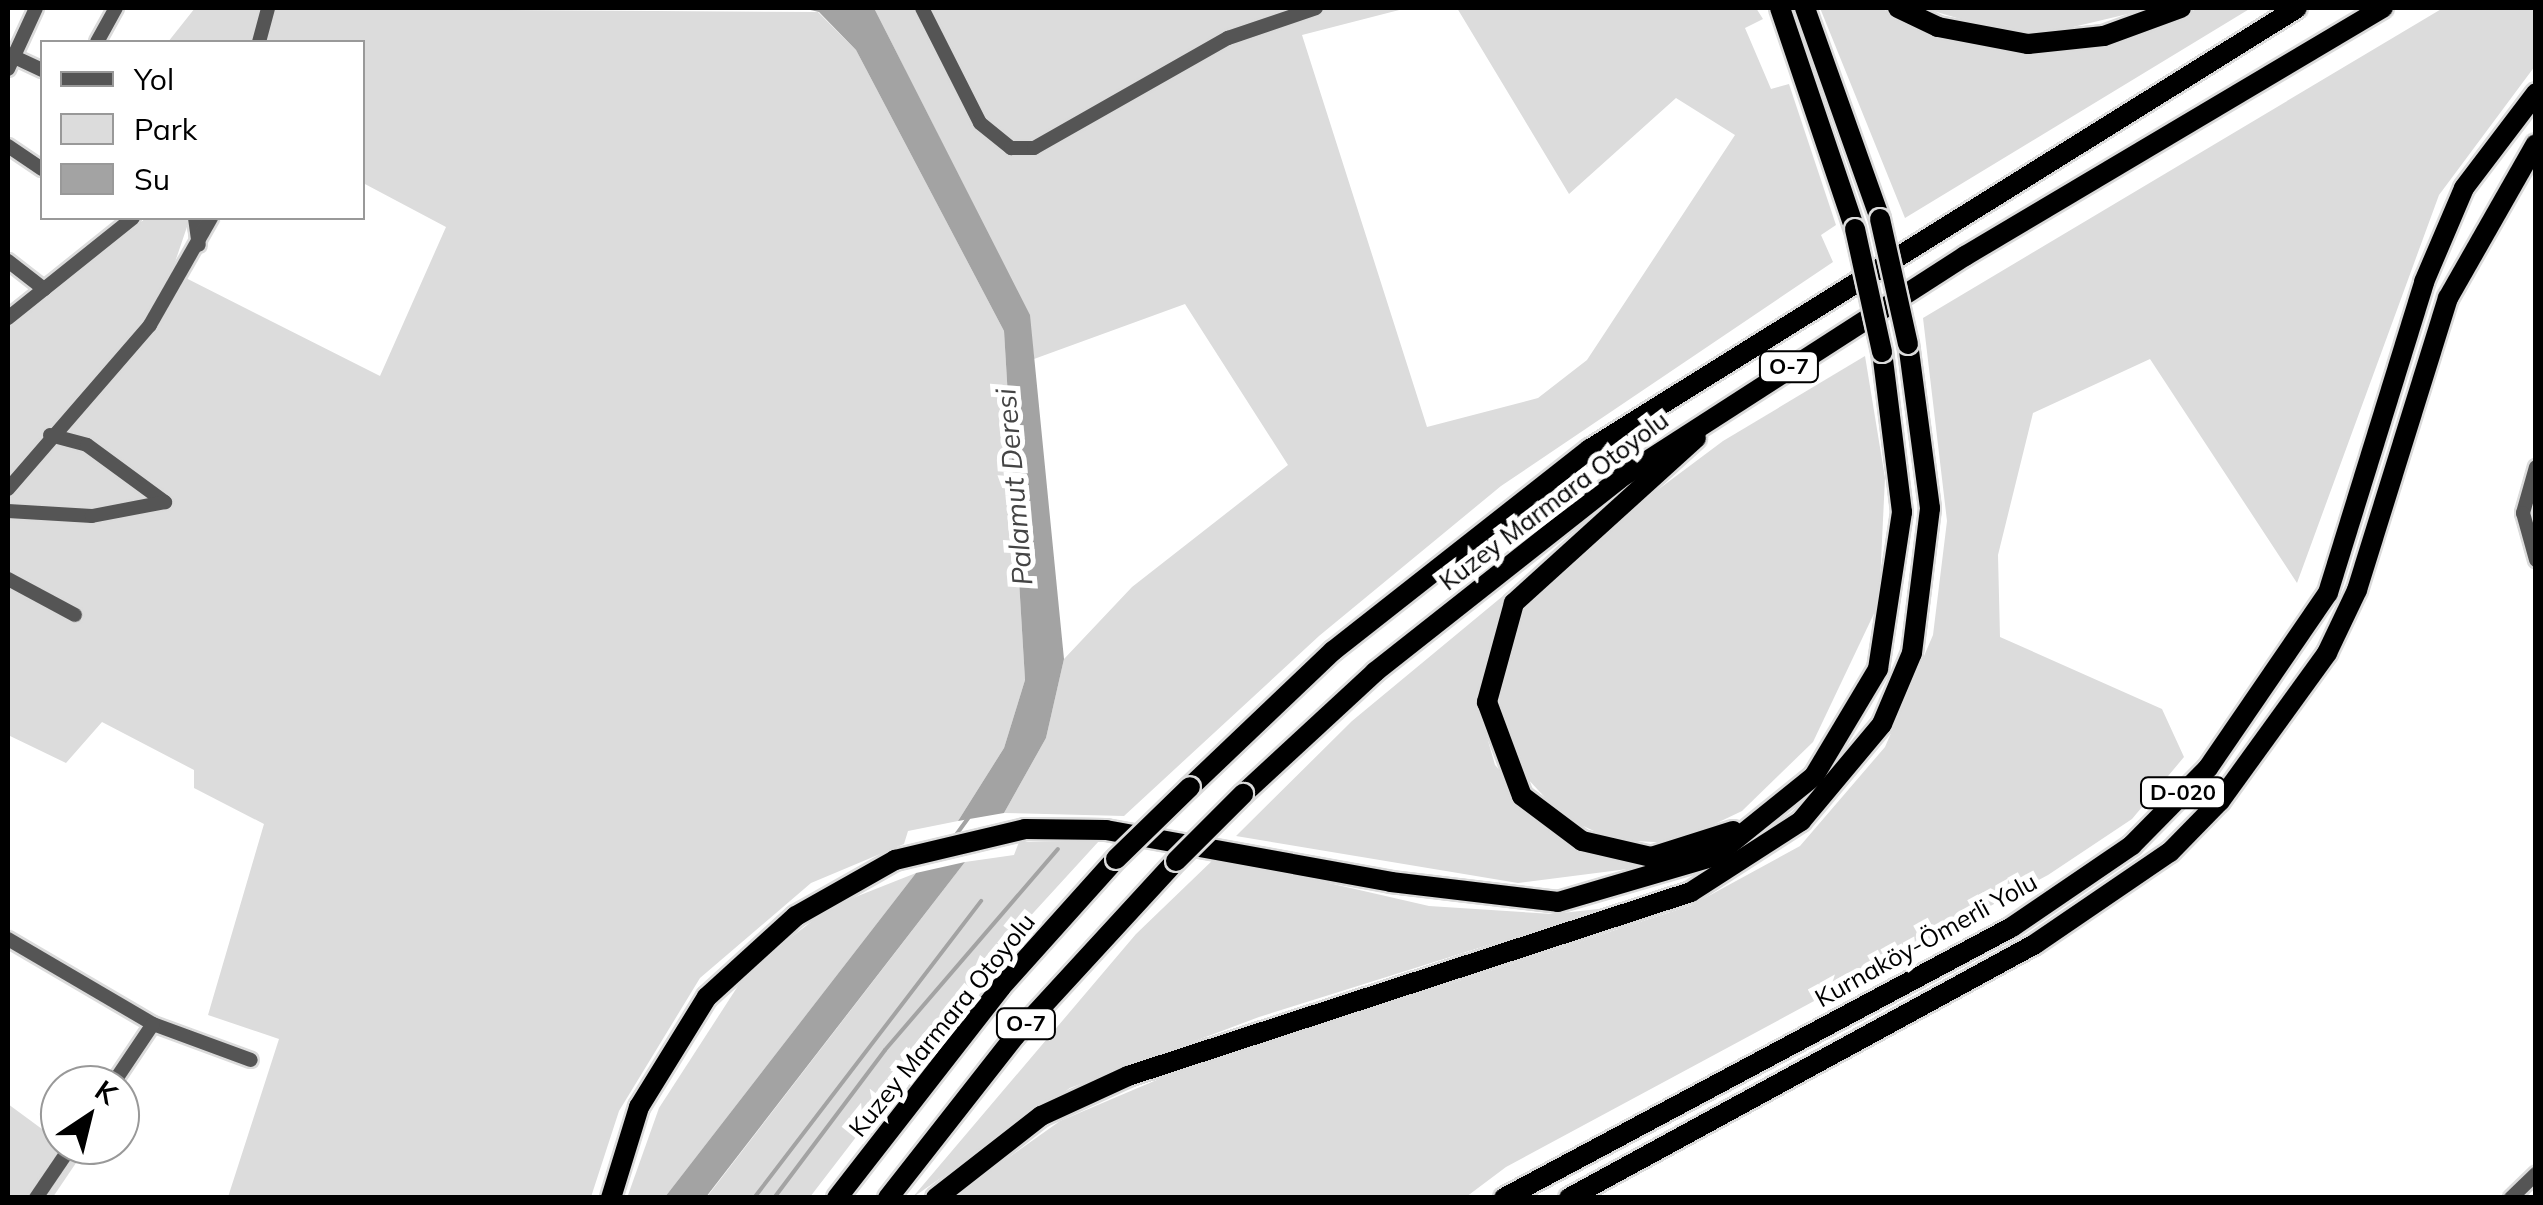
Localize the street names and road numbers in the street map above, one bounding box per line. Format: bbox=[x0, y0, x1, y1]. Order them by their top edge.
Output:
road number: O-7 bbox=[1756, 350, 1822, 384]
street label: Kuzey Marmara Otoyolu bbox=[1434, 405, 1674, 597]
road number: D-020 bbox=[2138, 776, 2228, 810]
street label: Kurnaköy-Ömerli Yolu bbox=[1810, 866, 2042, 1014]
street label: Kuzey Marmara Otoyolu bbox=[843, 907, 1041, 1143]
road number: O-7 bbox=[994, 1007, 1058, 1041]

